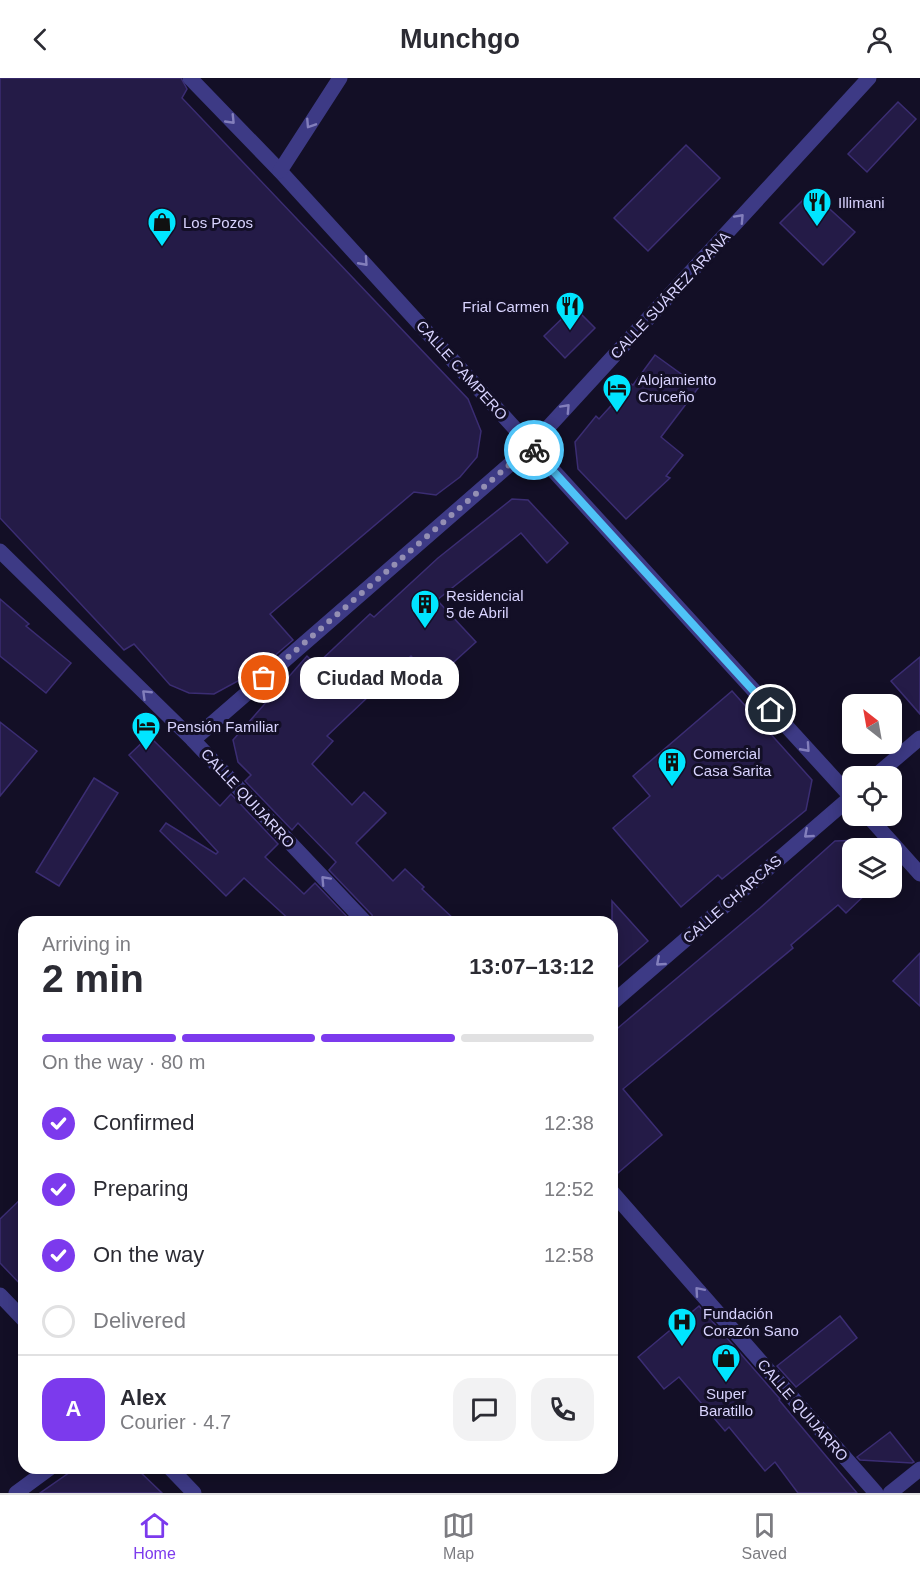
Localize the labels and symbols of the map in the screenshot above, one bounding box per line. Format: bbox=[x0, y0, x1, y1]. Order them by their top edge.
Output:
one-way arrow bbox=[223, 112, 234, 123]
one-way arrow bbox=[307, 118, 318, 129]
restaurant icon: Illimani bbox=[801, 186, 833, 228]
place label: Illimani bbox=[838, 194, 885, 211]
shop icon: Los Pozos bbox=[146, 206, 178, 248]
place label: Los Pozos bbox=[183, 214, 253, 231]
one-way arrow bbox=[733, 214, 744, 225]
street label: CALLE SUÁREZ ARANA bbox=[607, 228, 733, 362]
one-way arrow bbox=[357, 255, 368, 266]
restaurant icon: Frial Carmen bbox=[554, 290, 586, 332]
place label: Frial Carmen bbox=[462, 298, 549, 315]
street label: CALLE CAMPERO bbox=[413, 317, 511, 423]
place label: Alojamiento Cruceño bbox=[638, 371, 716, 405]
hotel icon: Alojamiento Cruceño bbox=[601, 372, 633, 414]
one-way arrow bbox=[559, 404, 570, 415]
courier bbox=[504, 420, 564, 480]
place label: Residencial 5 de Abril bbox=[446, 587, 524, 621]
building icon: Residencial 5 de Abril bbox=[409, 588, 441, 630]
pin bbox=[238, 652, 289, 703]
callout: Ciudad Moda bbox=[300, 657, 459, 699]
pin bbox=[745, 684, 796, 735]
one-way arrow bbox=[143, 690, 153, 701]
north arrow bbox=[842, 694, 902, 754]
hotel icon: Pensión Familiar bbox=[130, 710, 162, 752]
place label: Pensión Familiar bbox=[167, 718, 279, 735]
one-way arrow bbox=[799, 741, 810, 752]
street label: CALLE QUIJARRO bbox=[198, 745, 298, 851]
place label: Comercial Casa Sarita bbox=[693, 745, 772, 779]
building icon: Comercial Casa Sarita bbox=[656, 746, 688, 788]
one-way arrow bbox=[804, 827, 815, 838]
street label: CALLE CHARCAS bbox=[679, 852, 785, 946]
one-way arrow bbox=[321, 876, 332, 887]
one-way arrow bbox=[656, 954, 667, 965]
one-way arrow bbox=[695, 1287, 706, 1298]
place label: Fundación Corazón Sano bbox=[703, 1305, 799, 1339]
hospital icon: Fundación Corazón Sano bbox=[666, 1306, 698, 1348]
shop icon: Super Baratillo bbox=[710, 1342, 742, 1384]
street label: CALLE QUIJARRO bbox=[754, 1356, 852, 1464]
place label: Super Baratillo bbox=[699, 1385, 753, 1419]

